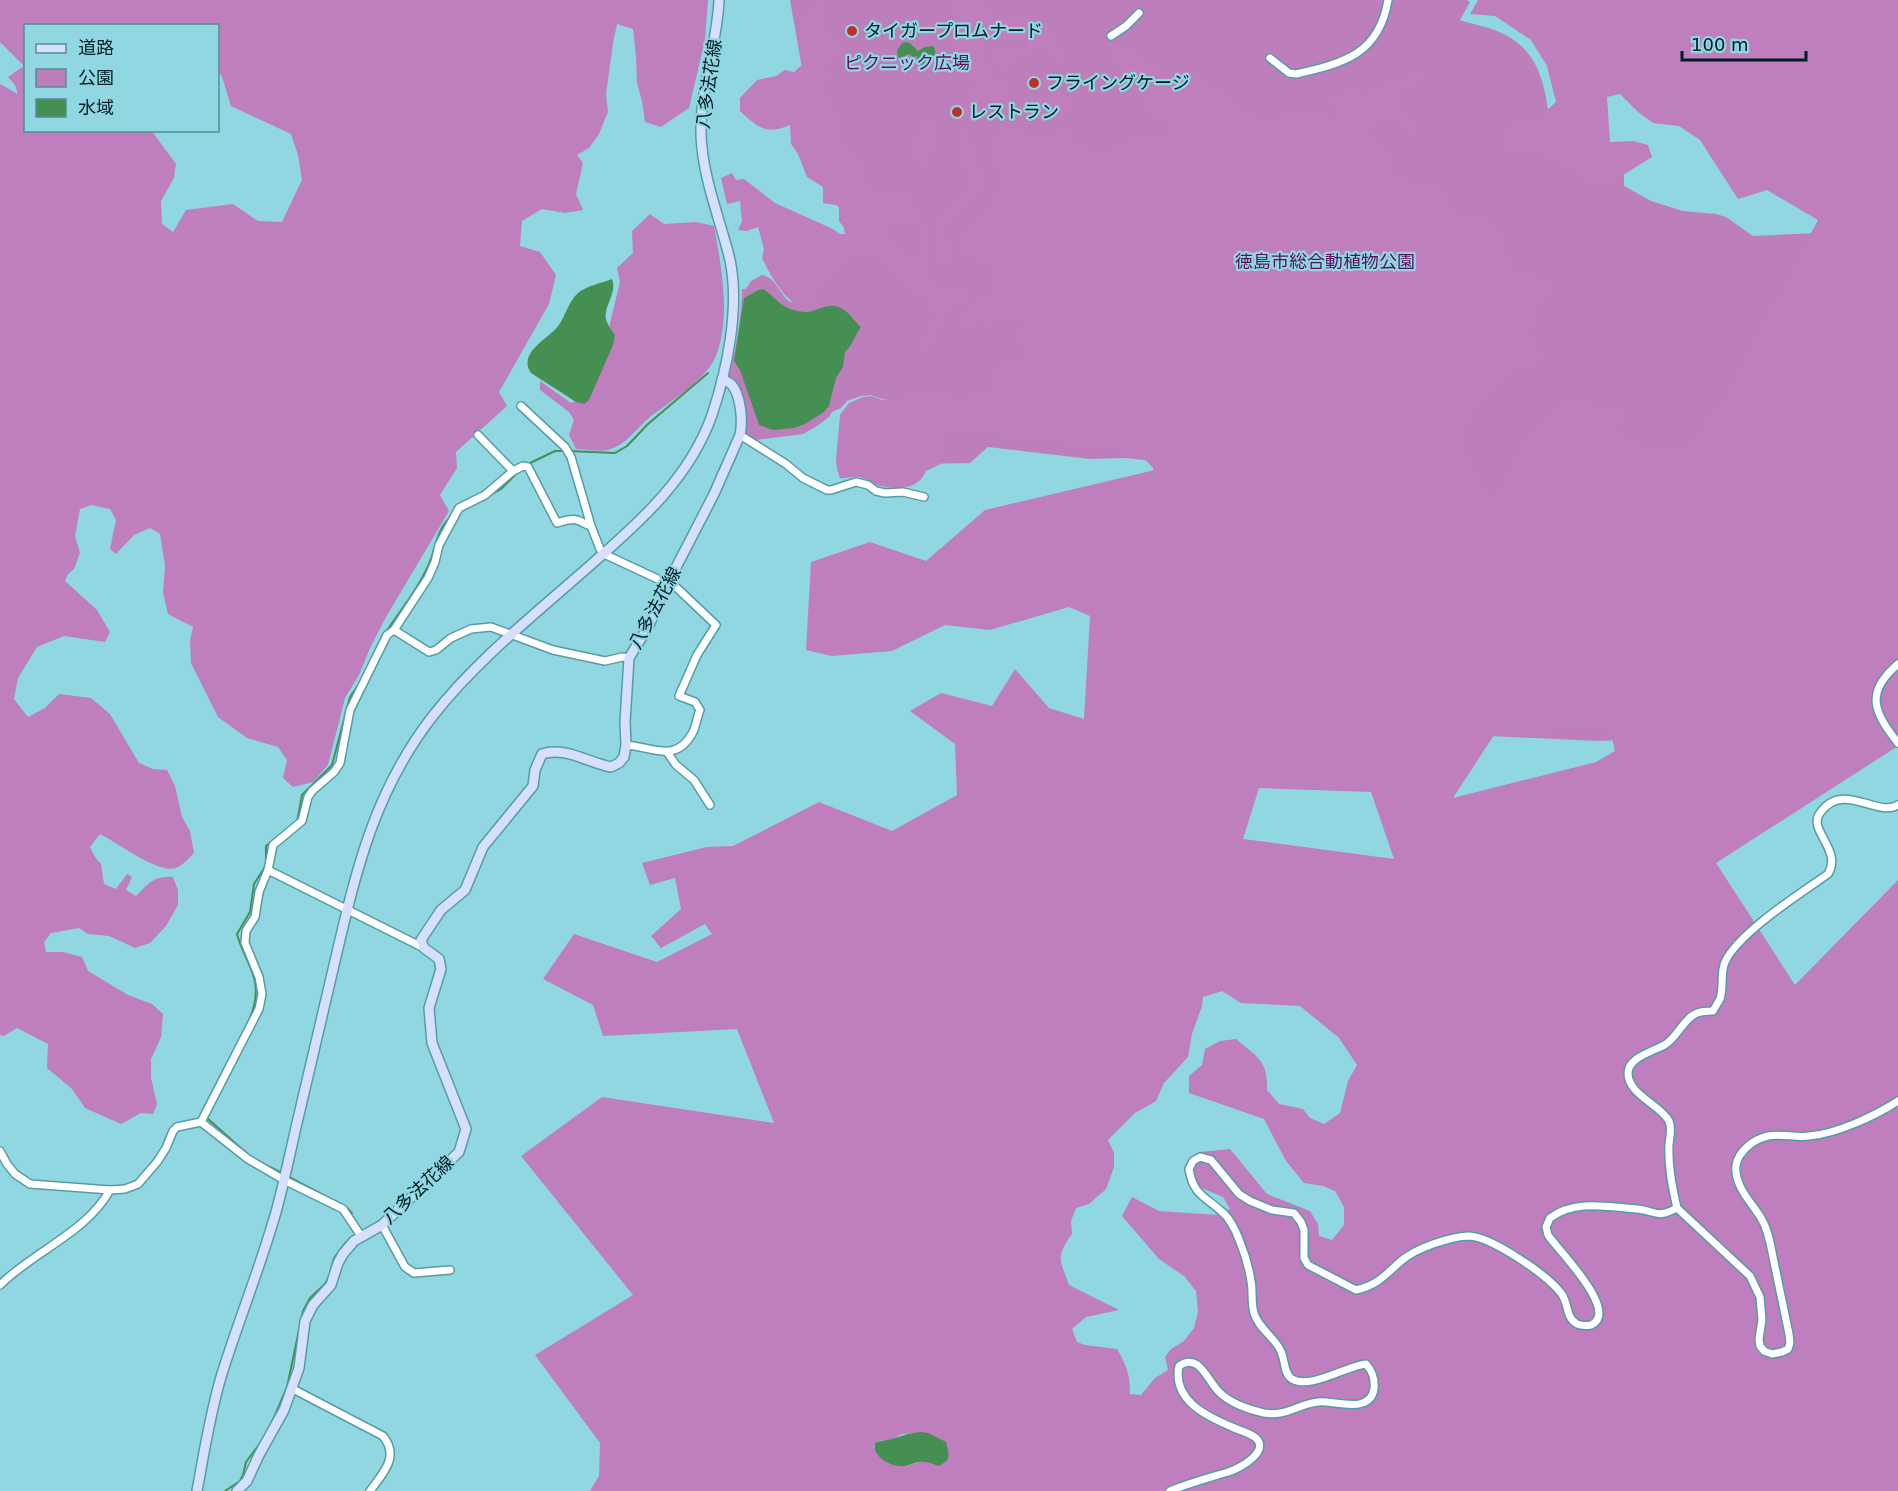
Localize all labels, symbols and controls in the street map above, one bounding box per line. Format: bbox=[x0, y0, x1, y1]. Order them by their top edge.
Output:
place label: タイガープロムナード bbox=[864, 20, 1043, 41]
legend bbox=[24, 24, 219, 132]
marker: タイガープロムナード bbox=[845, 24, 859, 38]
scale bar bbox=[1682, 24, 1806, 62]
text: 100 m bbox=[1691, 34, 1749, 55]
text: 道路 bbox=[78, 37, 114, 58]
street label: 八多法花線 bbox=[692, 38, 725, 130]
park label: ピクニック広場 bbox=[844, 52, 970, 73]
text: 公園 bbox=[78, 67, 114, 88]
place label: フライングケージ bbox=[1046, 72, 1190, 93]
marker: フライングケージ bbox=[1027, 76, 1041, 90]
text: 水域 bbox=[78, 97, 114, 118]
place label: レストラン bbox=[969, 101, 1059, 122]
marker: レストラン bbox=[950, 105, 964, 119]
park label: 徳島市総合動植物公園 bbox=[1235, 251, 1415, 272]
street label: 八多法花線 bbox=[624, 563, 685, 652]
street label: 八多法花線 bbox=[378, 1151, 458, 1228]

